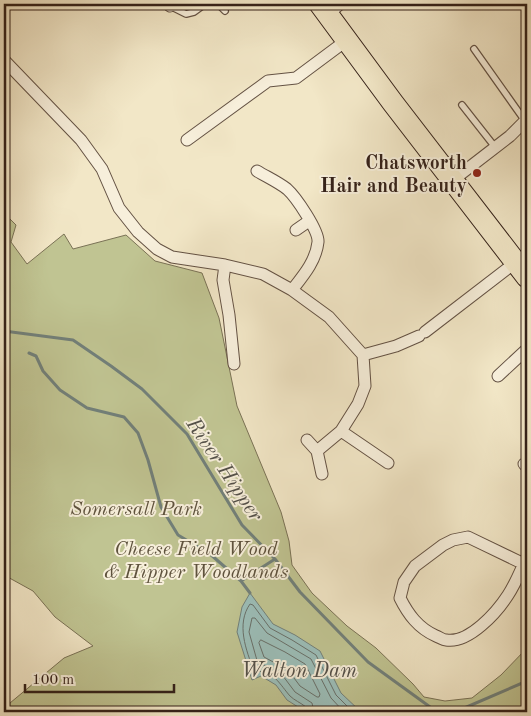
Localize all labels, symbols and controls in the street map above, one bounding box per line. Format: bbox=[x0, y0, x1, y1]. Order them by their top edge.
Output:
place label: Chatsworth Hair and Beauty bbox=[320, 154, 467, 197]
marker: Chatsworth Hair and Beauty bbox=[471, 167, 483, 179]
water label: River Hipper bbox=[181, 414, 266, 526]
park label: Somersall Park bbox=[70, 500, 202, 520]
park label: Cheese Field Wood & Hipper Woodlands bbox=[104, 540, 288, 583]
scale bar bbox=[25, 661, 174, 693]
water label: Walton Dam bbox=[241, 661, 357, 682]
text: 100 m bbox=[32, 673, 74, 688]

